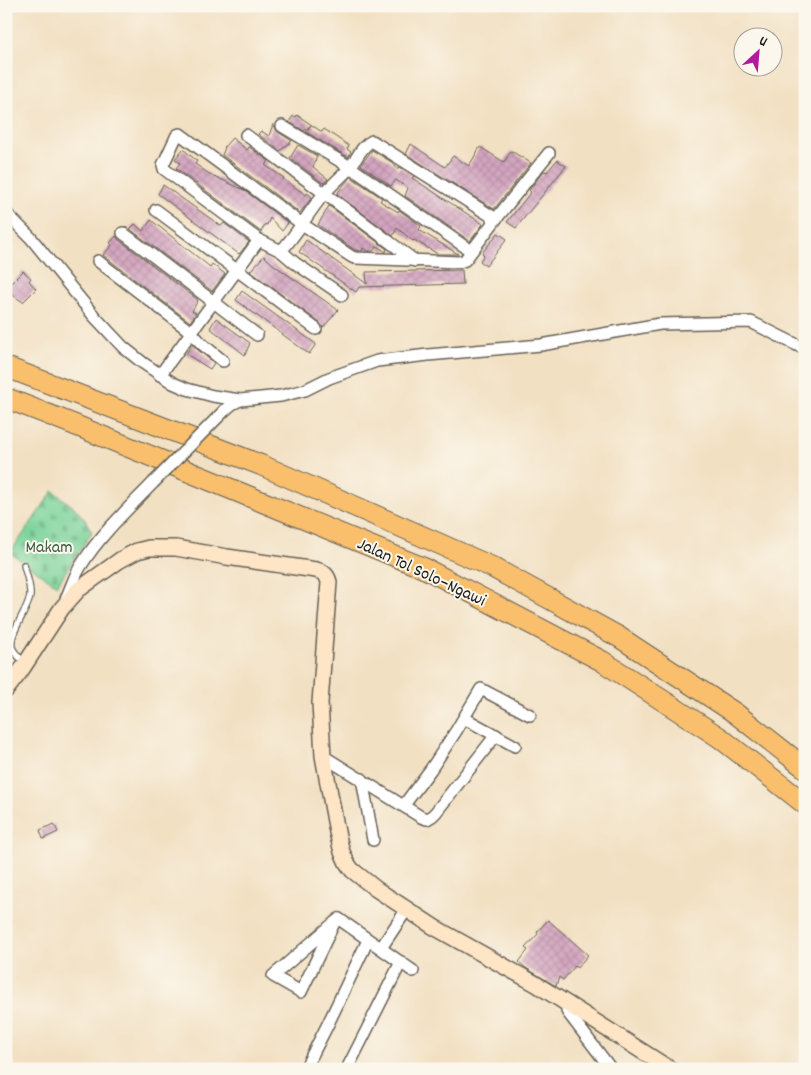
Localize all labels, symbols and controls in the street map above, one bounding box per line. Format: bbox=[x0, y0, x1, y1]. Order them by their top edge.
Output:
north arrow bbox=[734, 28, 784, 78]
text: U bbox=[755, 32, 770, 53]
street label: Jalan Tol Solo–Ngawi bbox=[352, 532, 489, 614]
park label: Makam bbox=[25, 536, 73, 561]

